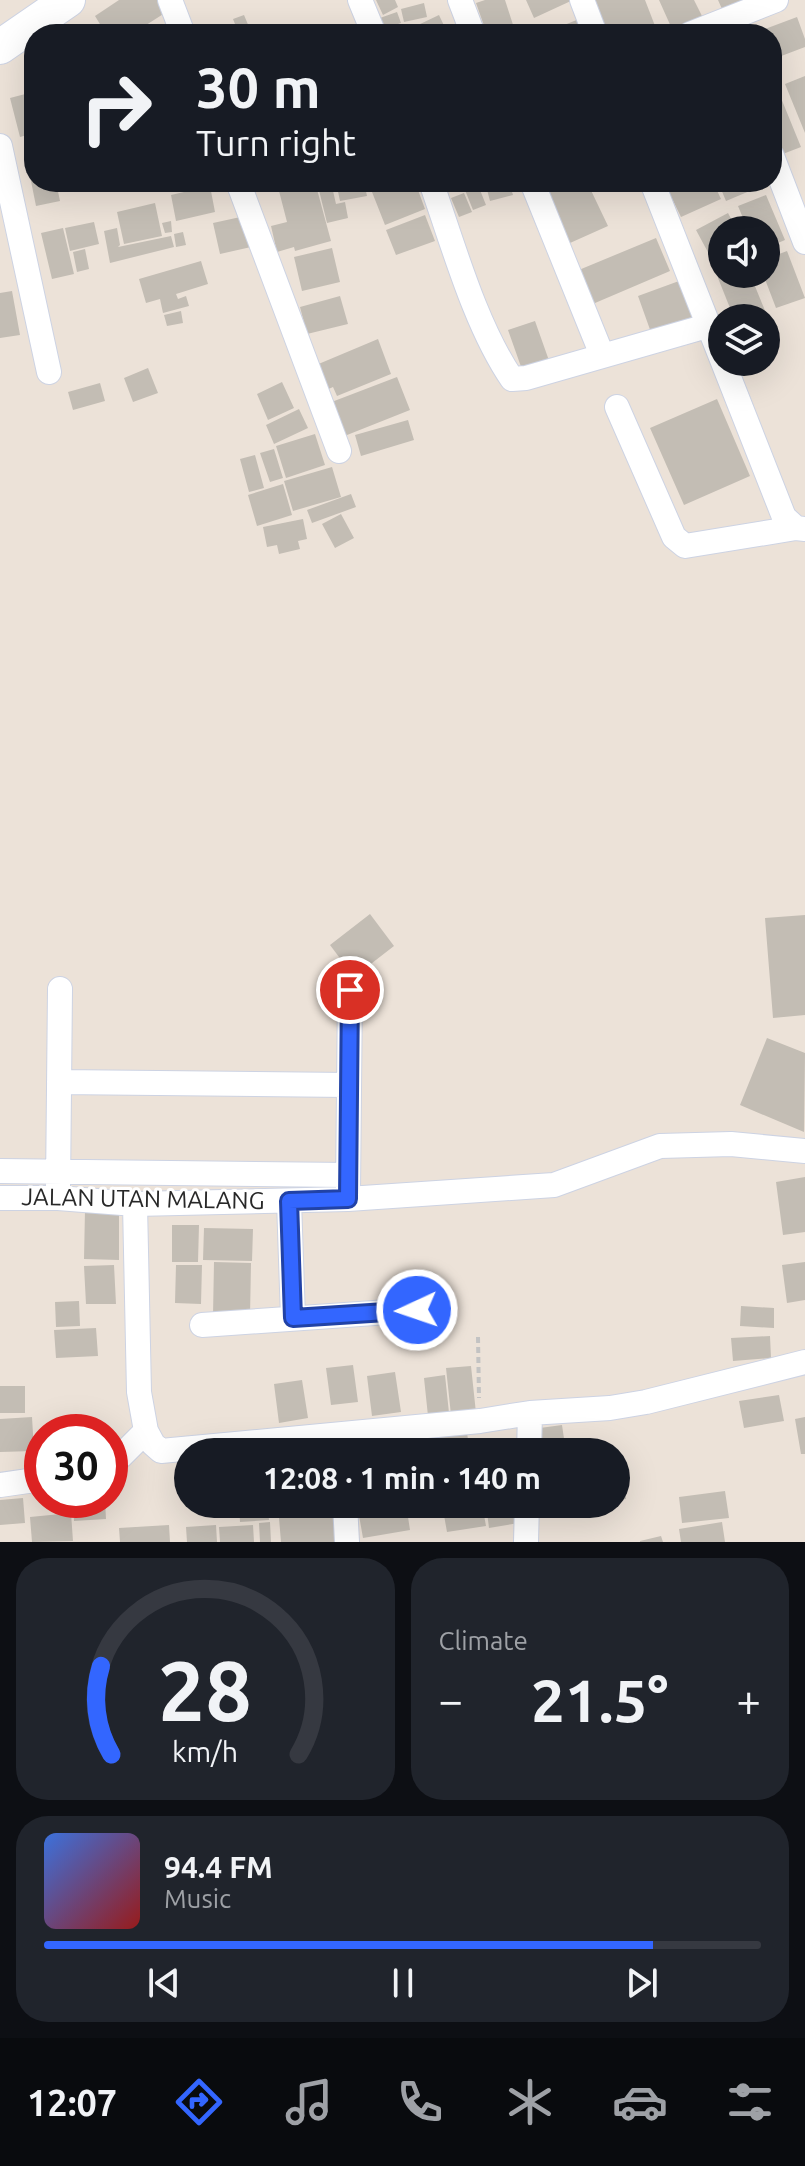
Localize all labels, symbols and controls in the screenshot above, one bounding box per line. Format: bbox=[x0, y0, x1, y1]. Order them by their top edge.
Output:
icon: right bbox=[64, 56, 168, 160]
text: 30 m bbox=[196, 56, 321, 119]
text: Turn right bbox=[196, 122, 356, 163]
map controls bbox=[708, 216, 780, 376]
button: sound bbox=[708, 216, 780, 288]
button: layers bbox=[708, 304, 780, 376]
pin bbox=[316, 956, 384, 1024]
icon: arrive bbox=[328, 968, 372, 1012]
street label: JALAN UTAN MALANG bbox=[21, 1183, 265, 1214]
position arrow bbox=[375, 1268, 459, 1352]
speed limit sign: 30 bbox=[24, 1414, 128, 1518]
text: 12:08 · 1 min · 140 m bbox=[263, 1461, 541, 1495]
text: Climate bbox=[439, 1626, 528, 1655]
text: 28 bbox=[158, 1643, 252, 1737]
text: 21.5° bbox=[531, 1666, 668, 1733]
text: − bbox=[439, 1675, 463, 1724]
text: + bbox=[736, 1675, 761, 1724]
text: km/h bbox=[172, 1735, 238, 1767]
text: 94.4 FM bbox=[164, 1850, 273, 1884]
text: Music bbox=[164, 1884, 231, 1913]
icon: previous bbox=[142, 1961, 186, 2005]
icon: pause bbox=[381, 1961, 425, 2005]
icon: next bbox=[620, 1961, 664, 2005]
icon: directions bbox=[171, 2074, 227, 2130]
icon: music bbox=[281, 2074, 337, 2130]
icon: phone bbox=[392, 2074, 448, 2130]
icon: climate bbox=[502, 2074, 558, 2130]
icon: car bbox=[612, 2074, 668, 2130]
icon: filters bbox=[722, 2074, 778, 2130]
text: 12:07 bbox=[27, 2082, 117, 2123]

